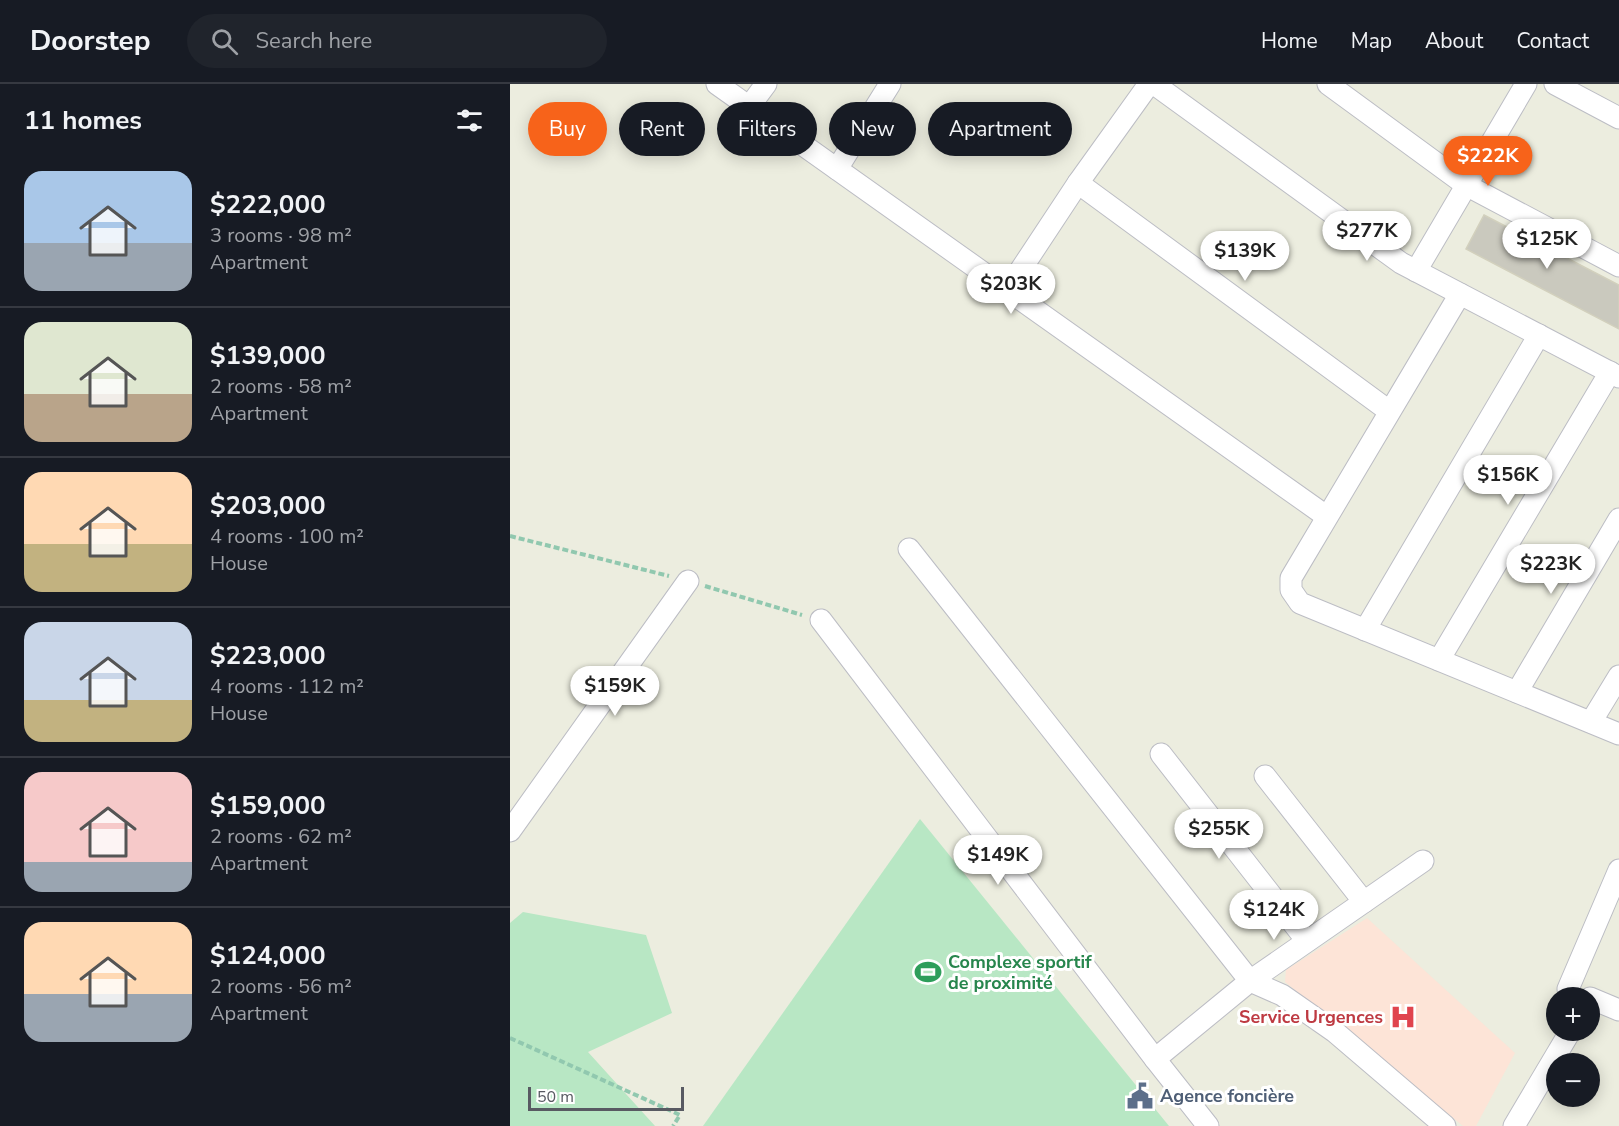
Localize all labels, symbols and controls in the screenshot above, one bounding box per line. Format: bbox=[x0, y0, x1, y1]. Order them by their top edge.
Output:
search box bbox=[187, 14, 607, 68]
text: Doorstep bbox=[30, 22, 151, 60]
icon: search bbox=[208, 25, 241, 58]
text: Search here bbox=[256, 26, 372, 56]
text: Home bbox=[1261, 27, 1318, 55]
text: Map bbox=[1351, 27, 1392, 55]
text: About bbox=[1425, 27, 1483, 55]
text: Contact bbox=[1516, 27, 1589, 55]
chip: Buy bbox=[528, 102, 607, 156]
chip: Rent bbox=[619, 102, 705, 156]
chip: Filters bbox=[717, 102, 817, 156]
chip: New bbox=[829, 102, 916, 156]
chip: Apartment bbox=[928, 102, 1072, 156]
text: 11 homes bbox=[24, 103, 142, 138]
icon: filters bbox=[453, 104, 486, 137]
pin: $222K bbox=[1446, 136, 1530, 187]
text: $222K bbox=[1457, 142, 1519, 169]
text: $222,000 bbox=[210, 187, 326, 222]
icon: home bbox=[72, 195, 144, 267]
pin: $277K bbox=[1325, 211, 1409, 262]
text: $277K bbox=[1336, 217, 1398, 244]
pin: $125K bbox=[1505, 219, 1589, 270]
text: 3 rooms · 98 m² bbox=[210, 222, 352, 249]
text: $125K bbox=[1516, 225, 1578, 252]
pin: $139K bbox=[1203, 231, 1287, 282]
text: $139K bbox=[1214, 237, 1276, 264]
text: Apartment bbox=[210, 249, 308, 276]
pin: $203K bbox=[969, 264, 1053, 315]
text: $203K bbox=[980, 270, 1042, 297]
text: $139,000 bbox=[210, 338, 326, 373]
icon: home bbox=[72, 346, 144, 418]
text: 2 rooms · 58 m² bbox=[210, 373, 352, 400]
text: Apartment bbox=[210, 400, 308, 427]
pin: $156K bbox=[1466, 455, 1550, 506]
text: $156K bbox=[1477, 461, 1539, 488]
text: $203,000 bbox=[210, 488, 326, 523]
icon: home bbox=[72, 496, 144, 568]
text: 4 rooms · 100 m² bbox=[210, 523, 364, 550]
pin: $223K bbox=[1509, 544, 1593, 595]
text: House bbox=[210, 550, 268, 577]
text: $223K bbox=[1520, 550, 1582, 577]
text: $223,000 bbox=[210, 638, 326, 673]
icon: home bbox=[72, 646, 144, 718]
pin: $159K bbox=[573, 666, 657, 717]
text: $159K bbox=[584, 672, 646, 699]
text: 4 rooms · 112 m² bbox=[210, 673, 364, 700]
text: House bbox=[210, 700, 268, 727]
text: $159,000 bbox=[210, 788, 326, 823]
icon: home bbox=[72, 796, 144, 868]
pin: $255K bbox=[1177, 809, 1261, 860]
text: $255K bbox=[1188, 815, 1250, 842]
text: 2 rooms · 62 m² bbox=[210, 823, 352, 850]
pin: $149K bbox=[956, 835, 1040, 886]
text: $149K bbox=[967, 841, 1029, 868]
text: Apartment bbox=[210, 850, 308, 877]
pin: $124K bbox=[1232, 890, 1316, 941]
text: $124K bbox=[1243, 896, 1305, 923]
text: $124,000 bbox=[210, 938, 326, 973]
icon: home bbox=[72, 946, 144, 1018]
place label: Complexe sportif de proximité bbox=[948, 950, 1092, 995]
sports icon: Complexe sportif de proximité bbox=[913, 957, 943, 987]
text: 2 rooms · 56 m² bbox=[210, 973, 352, 1000]
map controls bbox=[1546, 987, 1600, 1107]
button: + bbox=[1546, 987, 1600, 1041]
text: Apartment bbox=[210, 1000, 308, 1027]
hospital icon: Service Urgences bbox=[1388, 1002, 1418, 1032]
place label: Service Urgences bbox=[1239, 1005, 1383, 1029]
button: − bbox=[1546, 1053, 1600, 1107]
public building icon: Agence foncière bbox=[1125, 1081, 1155, 1111]
scale bar bbox=[528, 1084, 684, 1112]
place label: Agence foncière bbox=[1160, 1084, 1294, 1108]
text: 50 m bbox=[537, 1086, 574, 1108]

